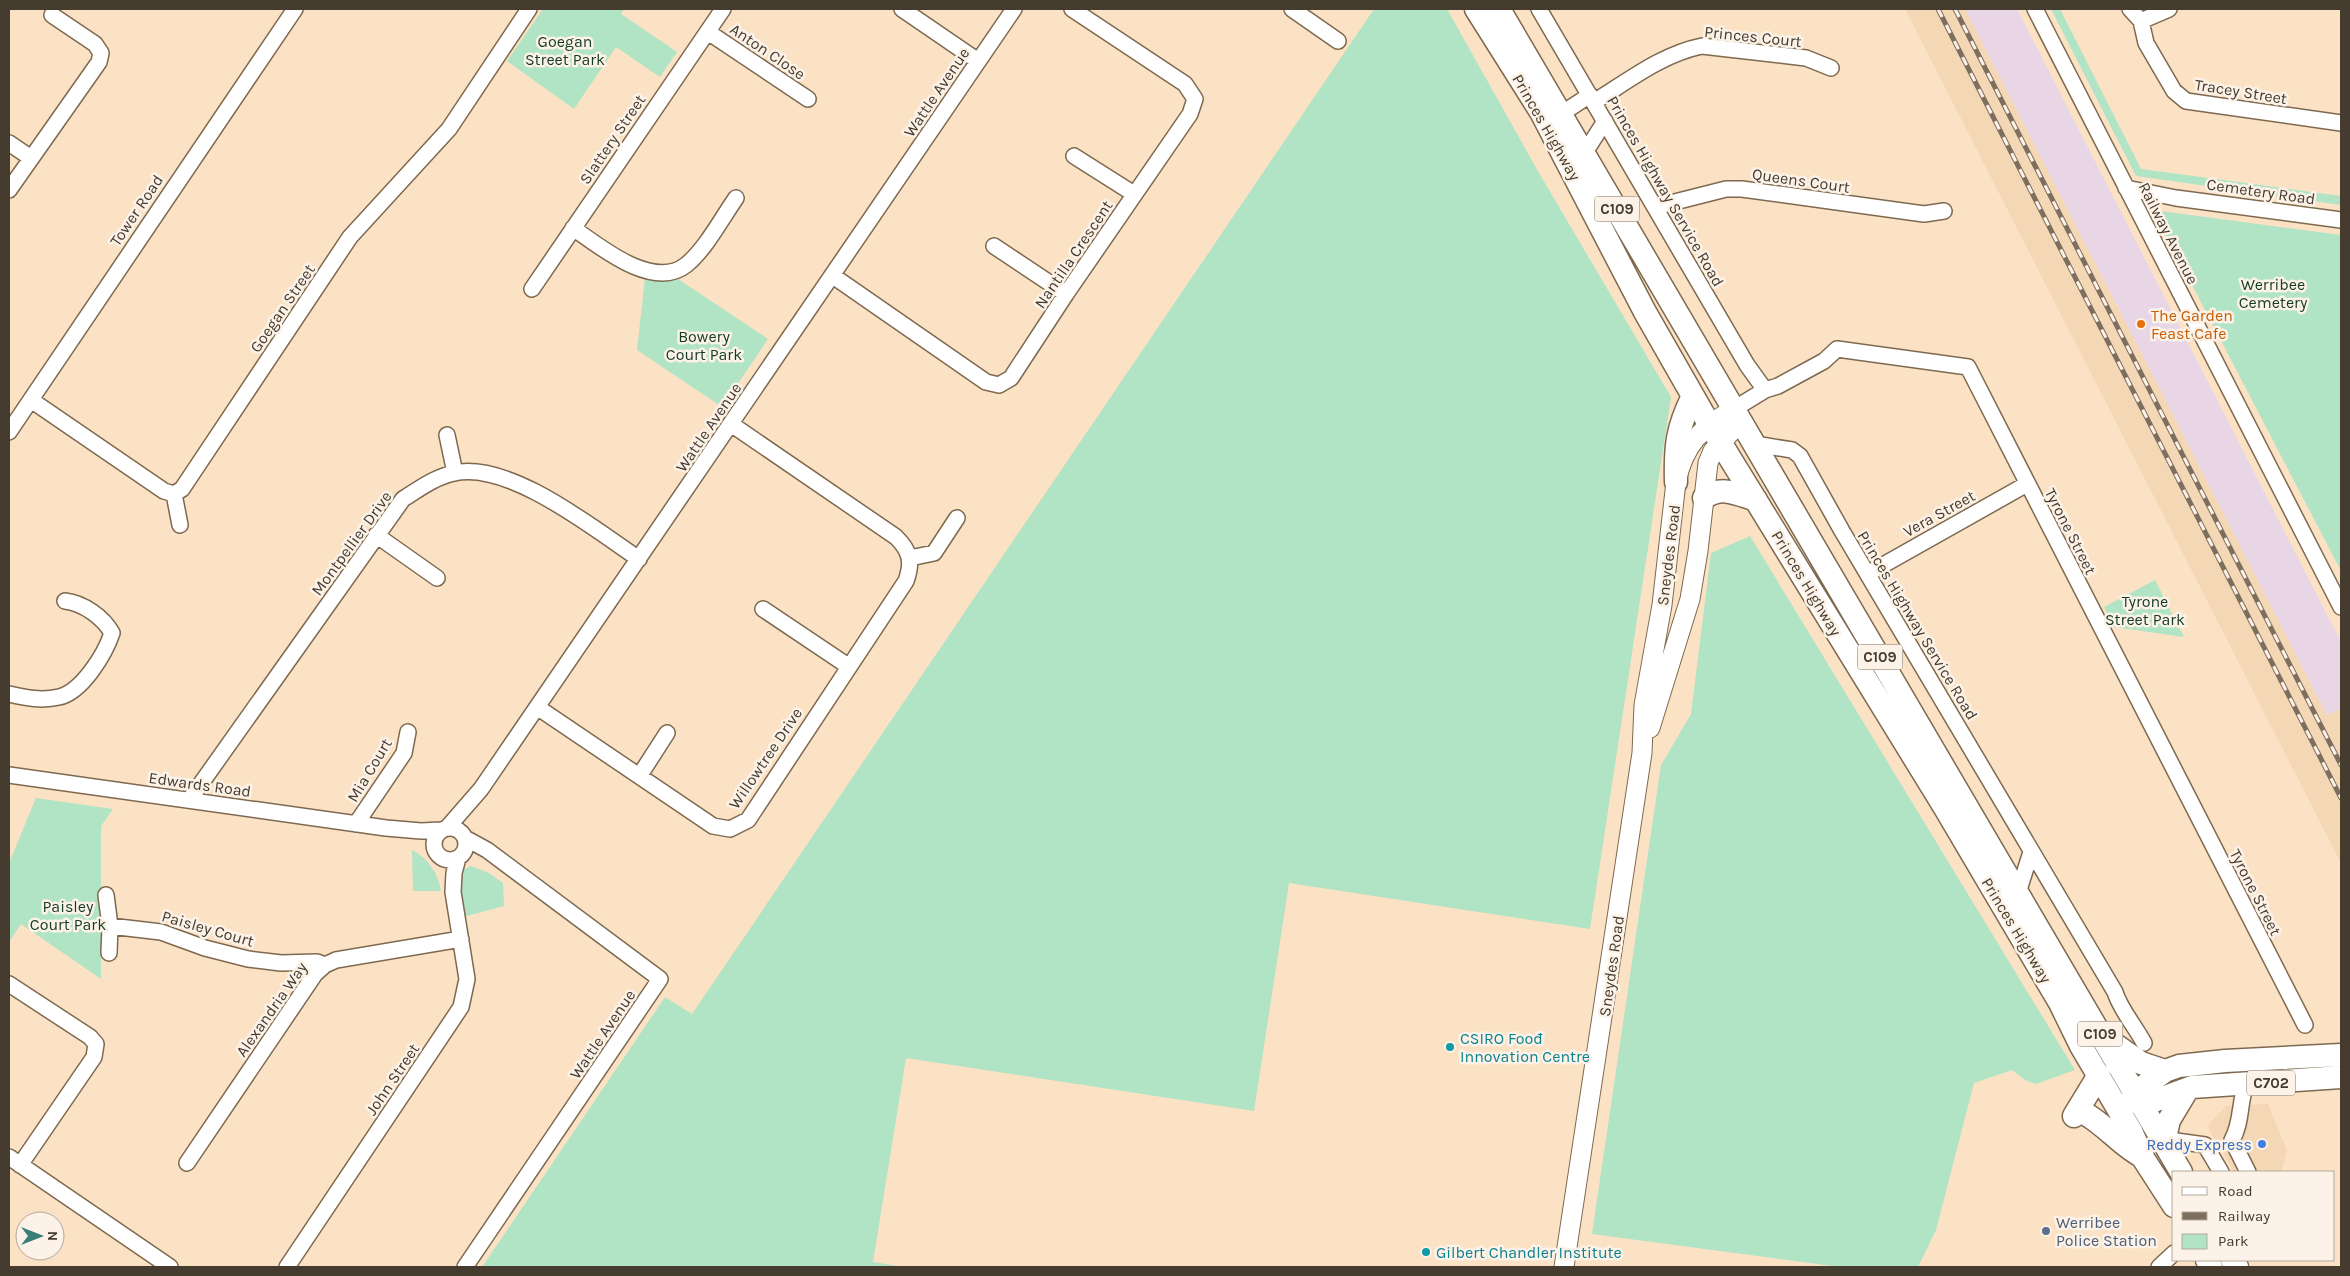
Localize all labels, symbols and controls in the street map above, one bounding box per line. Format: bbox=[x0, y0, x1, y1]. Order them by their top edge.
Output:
street label: Anton Close bbox=[726, 19, 809, 84]
street label: Princes Court bbox=[1703, 22, 1803, 51]
park label: Goegan Street Park bbox=[525, 32, 605, 69]
street label: Wattle Avenue bbox=[900, 44, 973, 141]
street label: Princes Highway bbox=[1508, 71, 1585, 184]
street label: Tracey Street bbox=[2193, 75, 2288, 108]
street label: Slattery Street bbox=[575, 91, 649, 188]
street label: Princes Highway Service Road bbox=[1603, 92, 1728, 290]
street label: Queens Court bbox=[1751, 164, 1851, 197]
street label: Tower Road bbox=[106, 171, 167, 249]
street label: Cemetery Road bbox=[2205, 174, 2316, 209]
street label: Railway Avenue bbox=[2135, 179, 2202, 288]
road number: C109 bbox=[1594, 196, 1640, 222]
street label: Nantilla Crescent bbox=[1030, 197, 1117, 312]
street label: Goegan Street bbox=[246, 260, 319, 356]
park label: Werribee Cemetery bbox=[2239, 275, 2308, 312]
place label: The Garden Feast Cafe bbox=[2151, 306, 2233, 343]
marker: The Garden Feast Cafe bbox=[2135, 318, 2147, 330]
park label: Bowery Court Park bbox=[666, 327, 742, 364]
street label: Wattle Avenue bbox=[672, 379, 745, 476]
street label: Tyrone Street bbox=[2041, 485, 2100, 578]
street label: Vera Street bbox=[1900, 486, 1978, 541]
street label: Montpellier Drive bbox=[307, 487, 396, 599]
street label: Sneydes Road bbox=[1653, 503, 1684, 607]
street label: Princes Highway bbox=[1768, 527, 1846, 640]
street label: Princes Highway Service Road bbox=[1854, 527, 1982, 723]
park label: Tyrone Street Park bbox=[2105, 592, 2185, 629]
road number: C109 bbox=[1858, 644, 1902, 670]
street label: Willowtree Drive bbox=[725, 704, 806, 812]
street label: Mia Court bbox=[343, 735, 396, 806]
street label: Edwards Road bbox=[148, 768, 252, 801]
street label: Tyrone Street bbox=[2226, 846, 2285, 939]
street label: Princes Highway bbox=[1978, 874, 2056, 987]
park label: Paisley Court Park bbox=[30, 897, 106, 934]
street label: Paisley Court bbox=[160, 906, 256, 951]
street label: Sneydes Road bbox=[1595, 914, 1628, 1018]
street label: Alexandria Way bbox=[232, 958, 311, 1060]
street label: Wattle Avenue bbox=[566, 986, 639, 1083]
road number: C109 bbox=[2078, 1022, 2122, 1046]
place label: CSIRO Foođ Innovation Centre bbox=[1460, 1029, 1590, 1066]
street label: John Street bbox=[362, 1040, 423, 1119]
marker: CSIRO Foođ Innovation Centre bbox=[1444, 1041, 1456, 1053]
road number: C702 bbox=[2247, 1070, 2295, 1096]
place label: Reddy Express bbox=[2146, 1135, 2252, 1154]
marker: Reddy Express bbox=[2256, 1138, 2268, 1150]
legend bbox=[2172, 1171, 2335, 1261]
text: Road bbox=[2218, 1182, 2253, 1200]
text: Railway bbox=[2218, 1207, 2270, 1225]
north arrow bbox=[15, 1211, 65, 1261]
place label: Werribee Police Station bbox=[2056, 1213, 2157, 1250]
marker: Werribee Police Station bbox=[2040, 1225, 2052, 1237]
text: N bbox=[44, 1231, 61, 1241]
text: Park bbox=[2218, 1232, 2248, 1250]
place label: Gilbert Chandler Institute bbox=[1436, 1243, 1622, 1262]
marker: Gilbert Chandler Institute bbox=[1420, 1246, 1432, 1258]

